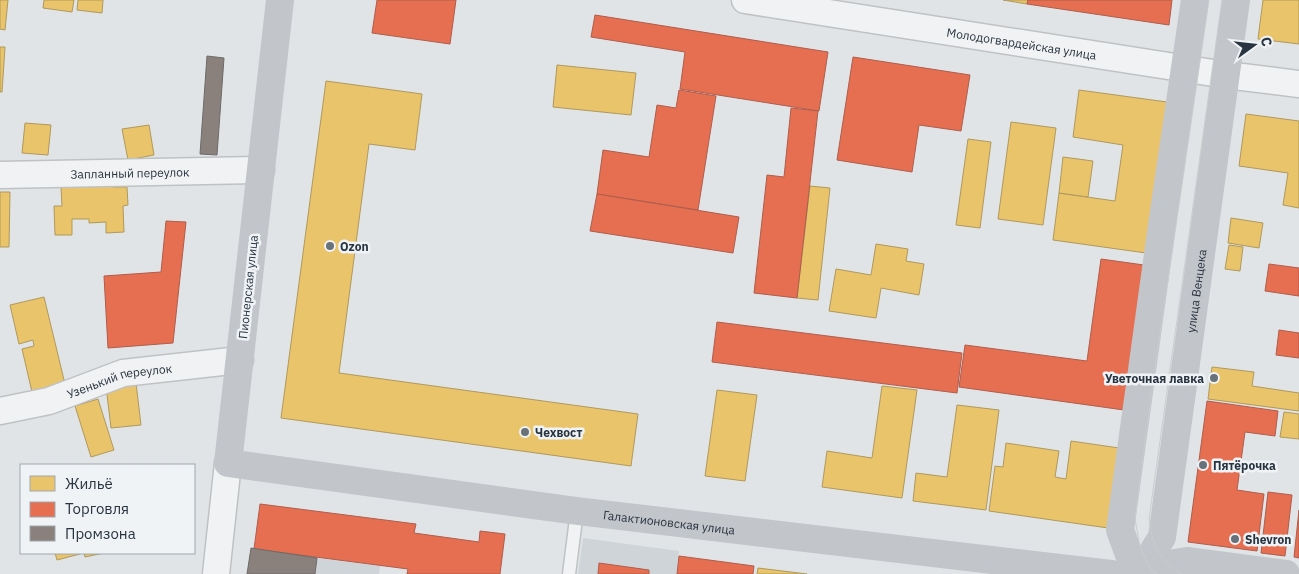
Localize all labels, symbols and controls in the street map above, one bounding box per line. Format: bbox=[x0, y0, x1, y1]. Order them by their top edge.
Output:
north arrow bbox=[1229, 20, 1279, 70]
street label: Молодогвардейская улица bbox=[946, 24, 1098, 62]
text: С bbox=[1257, 35, 1276, 48]
street label: Запланный переулок bbox=[70, 164, 190, 181]
street label: Пионерская улица bbox=[235, 234, 261, 340]
place label: Ozon bbox=[340, 239, 369, 254]
marker: Ozon bbox=[324, 240, 336, 252]
street label: улица Венцека bbox=[1183, 248, 1209, 334]
street label: Узенький переулок bbox=[65, 360, 173, 401]
place label: Уветочная лавка bbox=[1105, 371, 1204, 386]
marker: Уветочная лавка bbox=[1208, 372, 1220, 384]
place label: Чехвост bbox=[535, 425, 582, 440]
marker: Чехвост bbox=[519, 426, 531, 438]
place label: Пятёрочка bbox=[1213, 458, 1276, 473]
marker: Пятёрочка bbox=[1197, 459, 1209, 471]
legend bbox=[20, 464, 195, 554]
text: Жильё bbox=[65, 474, 113, 493]
text: Торговля bbox=[65, 499, 129, 518]
street label: Галактионовская улица bbox=[602, 507, 737, 537]
text: Промзона bbox=[65, 524, 136, 543]
place label: Shevron bbox=[1245, 532, 1291, 547]
marker: Shevron bbox=[1229, 533, 1241, 545]

